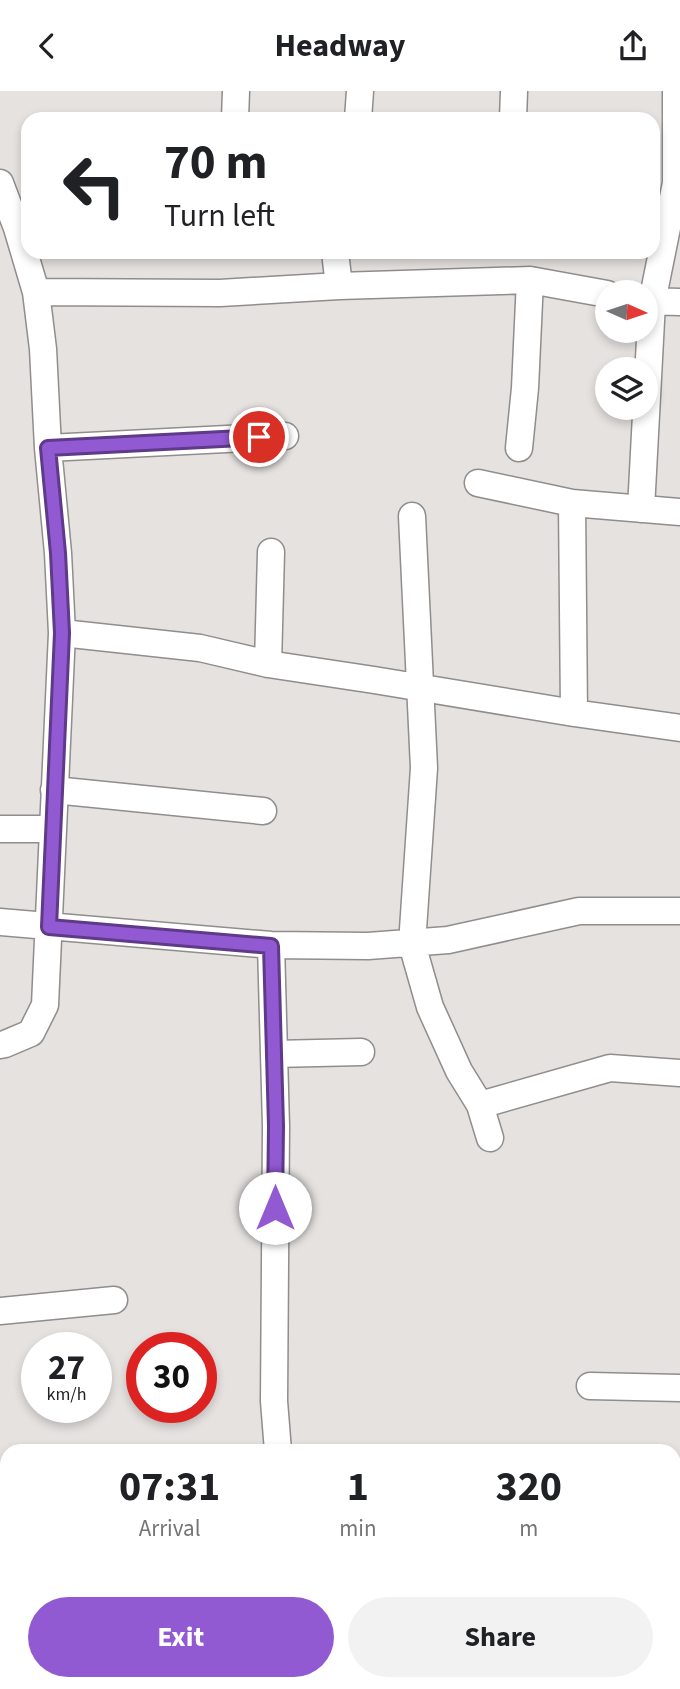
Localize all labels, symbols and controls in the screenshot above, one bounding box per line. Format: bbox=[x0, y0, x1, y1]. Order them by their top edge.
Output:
text: Headway bbox=[274, 23, 406, 69]
icon: back bbox=[28, 27, 66, 65]
icon: share bbox=[614, 27, 652, 65]
text: 70 m bbox=[164, 128, 268, 198]
icon: left bbox=[49, 140, 140, 231]
text: Turn left bbox=[164, 193, 275, 239]
north arrow bbox=[595, 280, 658, 343]
map controls bbox=[595, 280, 658, 420]
button: layers bbox=[595, 357, 658, 420]
pin bbox=[229, 407, 289, 467]
icon: arrive bbox=[240, 418, 278, 456]
position arrow bbox=[238, 1171, 312, 1245]
speed limit sign: 30 bbox=[126, 1332, 217, 1423]
text: 27 bbox=[48, 1343, 85, 1393]
text: km/h bbox=[47, 1382, 86, 1407]
text: 07:31 bbox=[119, 1457, 220, 1517]
text: 1 bbox=[347, 1457, 369, 1517]
text: 320 bbox=[495, 1457, 562, 1517]
text: Arrival bbox=[139, 1512, 201, 1545]
text: min bbox=[339, 1512, 377, 1545]
text: m bbox=[519, 1512, 538, 1545]
button: Exit bbox=[28, 1597, 334, 1677]
button: Share bbox=[348, 1597, 653, 1677]

